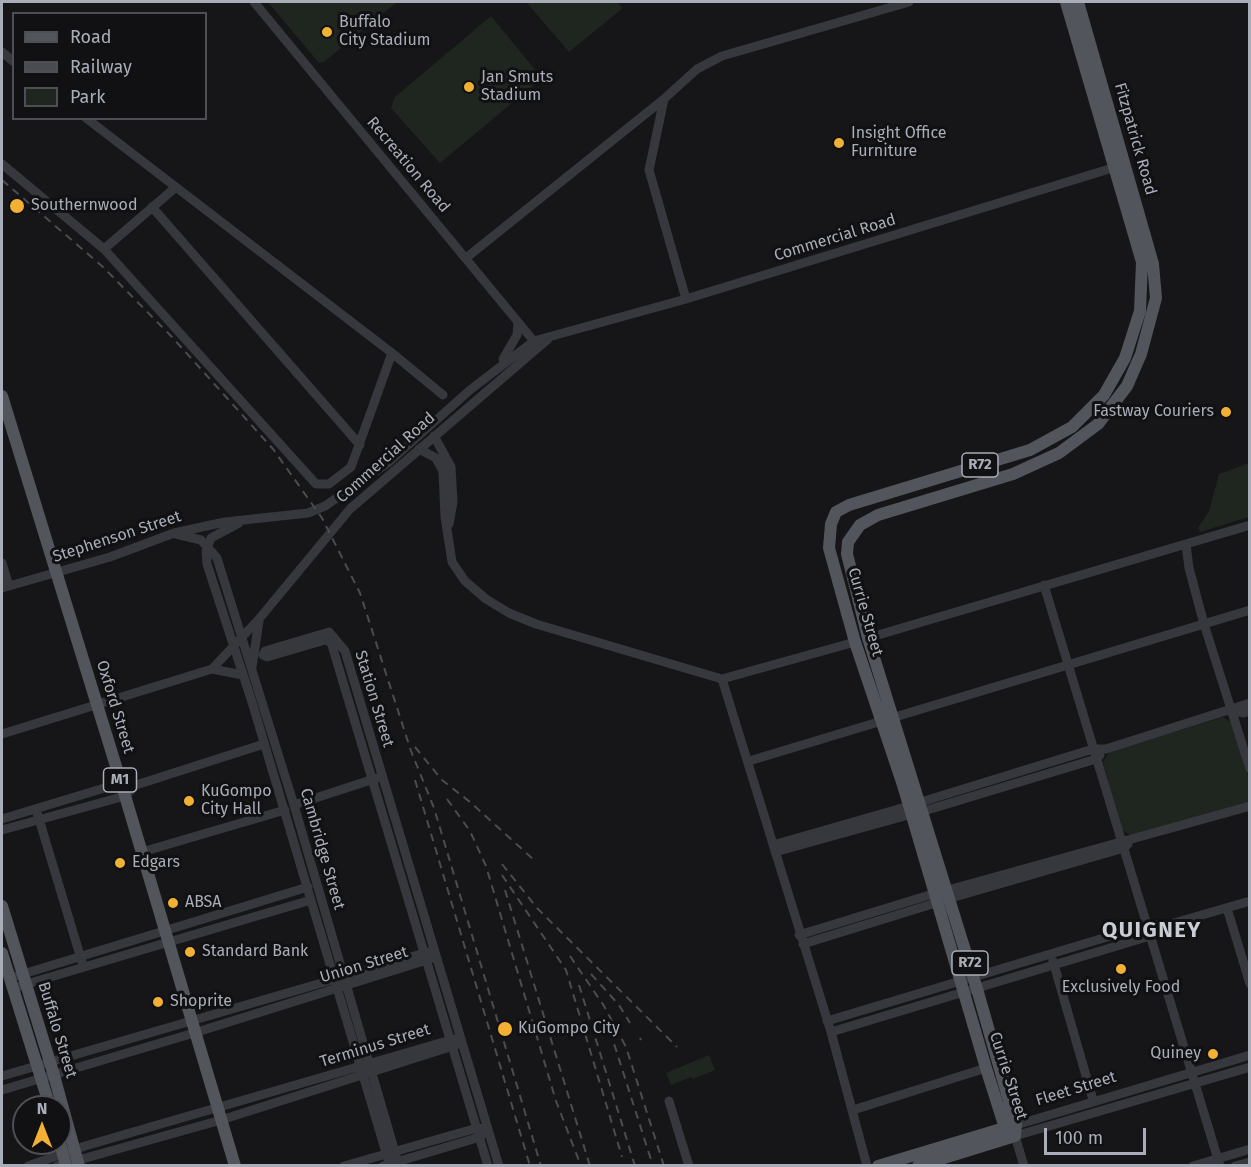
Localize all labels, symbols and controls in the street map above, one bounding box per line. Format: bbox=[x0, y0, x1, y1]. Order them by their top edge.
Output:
legend bbox=[12, 12, 207, 120]
place label: Buffalo City Stadium bbox=[339, 13, 430, 51]
marker: Buffalo City Stadium bbox=[320, 25, 334, 39]
text: Road bbox=[70, 26, 112, 48]
text: Railway bbox=[70, 56, 132, 78]
place label: Jan Smuts Stadium bbox=[481, 68, 553, 106]
marker: Jan Smuts Stadium bbox=[462, 80, 476, 94]
street label: Fitzpatrick Road bbox=[1110, 81, 1160, 197]
text: Park bbox=[70, 86, 105, 108]
street label: Recreation Road bbox=[362, 113, 454, 217]
place label: Insight Office Furniture bbox=[851, 124, 946, 162]
marker: Insight Office Furniture bbox=[832, 136, 846, 150]
place label: Southernwood bbox=[31, 196, 138, 216]
marker: Southernwood bbox=[8, 197, 26, 215]
street label: Commercial Road bbox=[772, 210, 898, 266]
place label: Fastway Couriers bbox=[1093, 402, 1214, 422]
marker: Fastway Couriers bbox=[1219, 405, 1233, 419]
street label: Commercial Road bbox=[333, 409, 439, 507]
road number: R72 bbox=[962, 453, 998, 477]
street label: Stephenson Street bbox=[50, 507, 184, 567]
street label: Currie Street bbox=[843, 566, 887, 658]
street label: Station Street bbox=[350, 649, 398, 749]
street label: Oxford Street bbox=[92, 658, 138, 756]
road number: M1 bbox=[104, 768, 136, 792]
place label: KuGompo City Hall bbox=[201, 782, 272, 820]
street label: Cambridge Street bbox=[295, 786, 349, 912]
marker: KuGompo City Hall bbox=[182, 794, 196, 808]
place label: Edgars bbox=[132, 853, 180, 873]
marker: Edgars bbox=[113, 856, 127, 870]
place label: ABSA bbox=[185, 893, 221, 913]
marker: ABSA bbox=[166, 896, 180, 910]
district label: QUIGNEY bbox=[1102, 918, 1202, 944]
place label: Standard Bank bbox=[202, 942, 308, 962]
street label: Union Street bbox=[318, 943, 410, 987]
marker: Standard Bank bbox=[183, 945, 197, 959]
road number: R72 bbox=[952, 951, 988, 975]
marker: Exclusively Food bbox=[1114, 962, 1128, 976]
place label: Exclusively Food bbox=[1062, 978, 1180, 998]
street label: Buffalo Street bbox=[33, 980, 81, 1080]
place label: Shoprite bbox=[170, 992, 232, 1012]
marker: Shoprite bbox=[151, 995, 165, 1009]
place label: KuGompo City bbox=[518, 1019, 620, 1039]
street label: Terminus Street bbox=[318, 1020, 432, 1072]
marker: KuGompo City bbox=[496, 1020, 514, 1038]
street label: Currie Street bbox=[985, 1030, 1031, 1122]
place label: Quiney bbox=[1150, 1044, 1201, 1064]
marker: Quiney bbox=[1206, 1047, 1220, 1061]
street label: Fleet Street bbox=[1033, 1068, 1119, 1110]
north arrow bbox=[12, 1095, 72, 1155]
text: N bbox=[37, 1099, 47, 1118]
scale bar bbox=[1047, 1116, 1149, 1154]
text: 100 m bbox=[1055, 1127, 1103, 1149]

